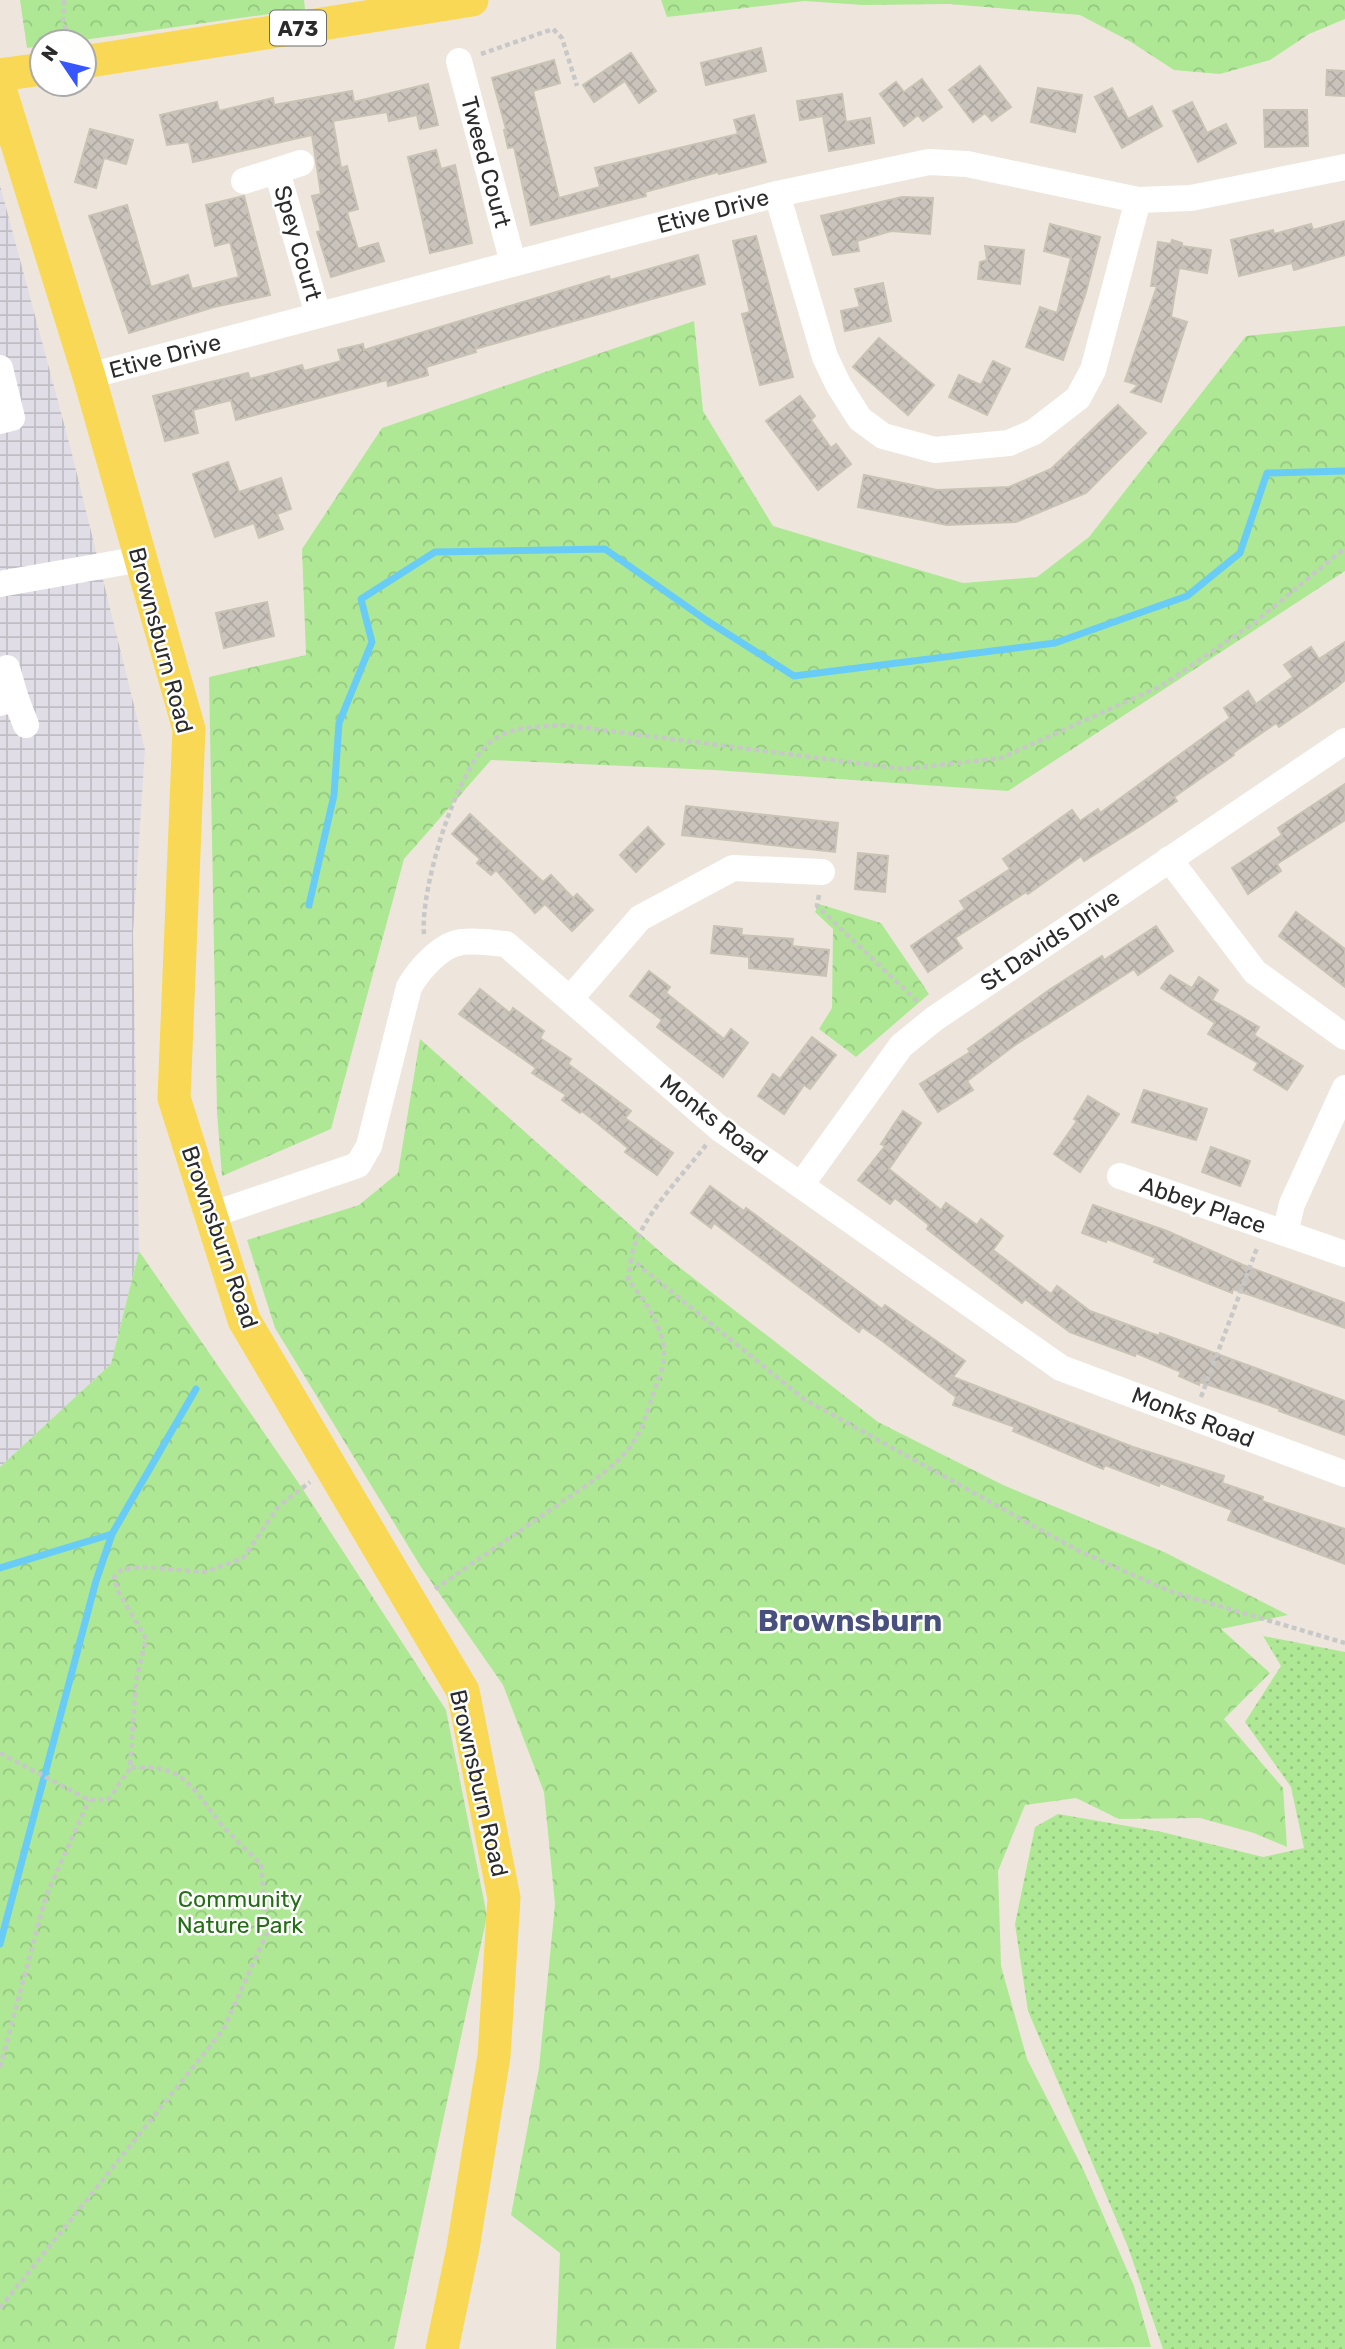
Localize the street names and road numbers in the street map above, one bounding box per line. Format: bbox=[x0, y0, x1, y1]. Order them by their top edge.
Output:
road number: A73 bbox=[270, 10, 326, 46]
street label: Tweed Court bbox=[455, 93, 517, 231]
street label: Spey Court bbox=[268, 182, 328, 304]
street label: Etive Drive bbox=[654, 183, 772, 239]
street label: Etive Drive bbox=[106, 328, 224, 384]
street label: Brownsburn Road bbox=[123, 544, 199, 736]
street label: St Davids Drive bbox=[975, 883, 1125, 997]
street label: Monks Road bbox=[655, 1068, 773, 1170]
street label: Brownsburn Road bbox=[176, 1142, 264, 1332]
street label: Abbey Place bbox=[1136, 1170, 1270, 1240]
street label: Monks Road bbox=[1128, 1381, 1258, 1453]
street label: Brownsburn Road bbox=[444, 1687, 514, 1879]

